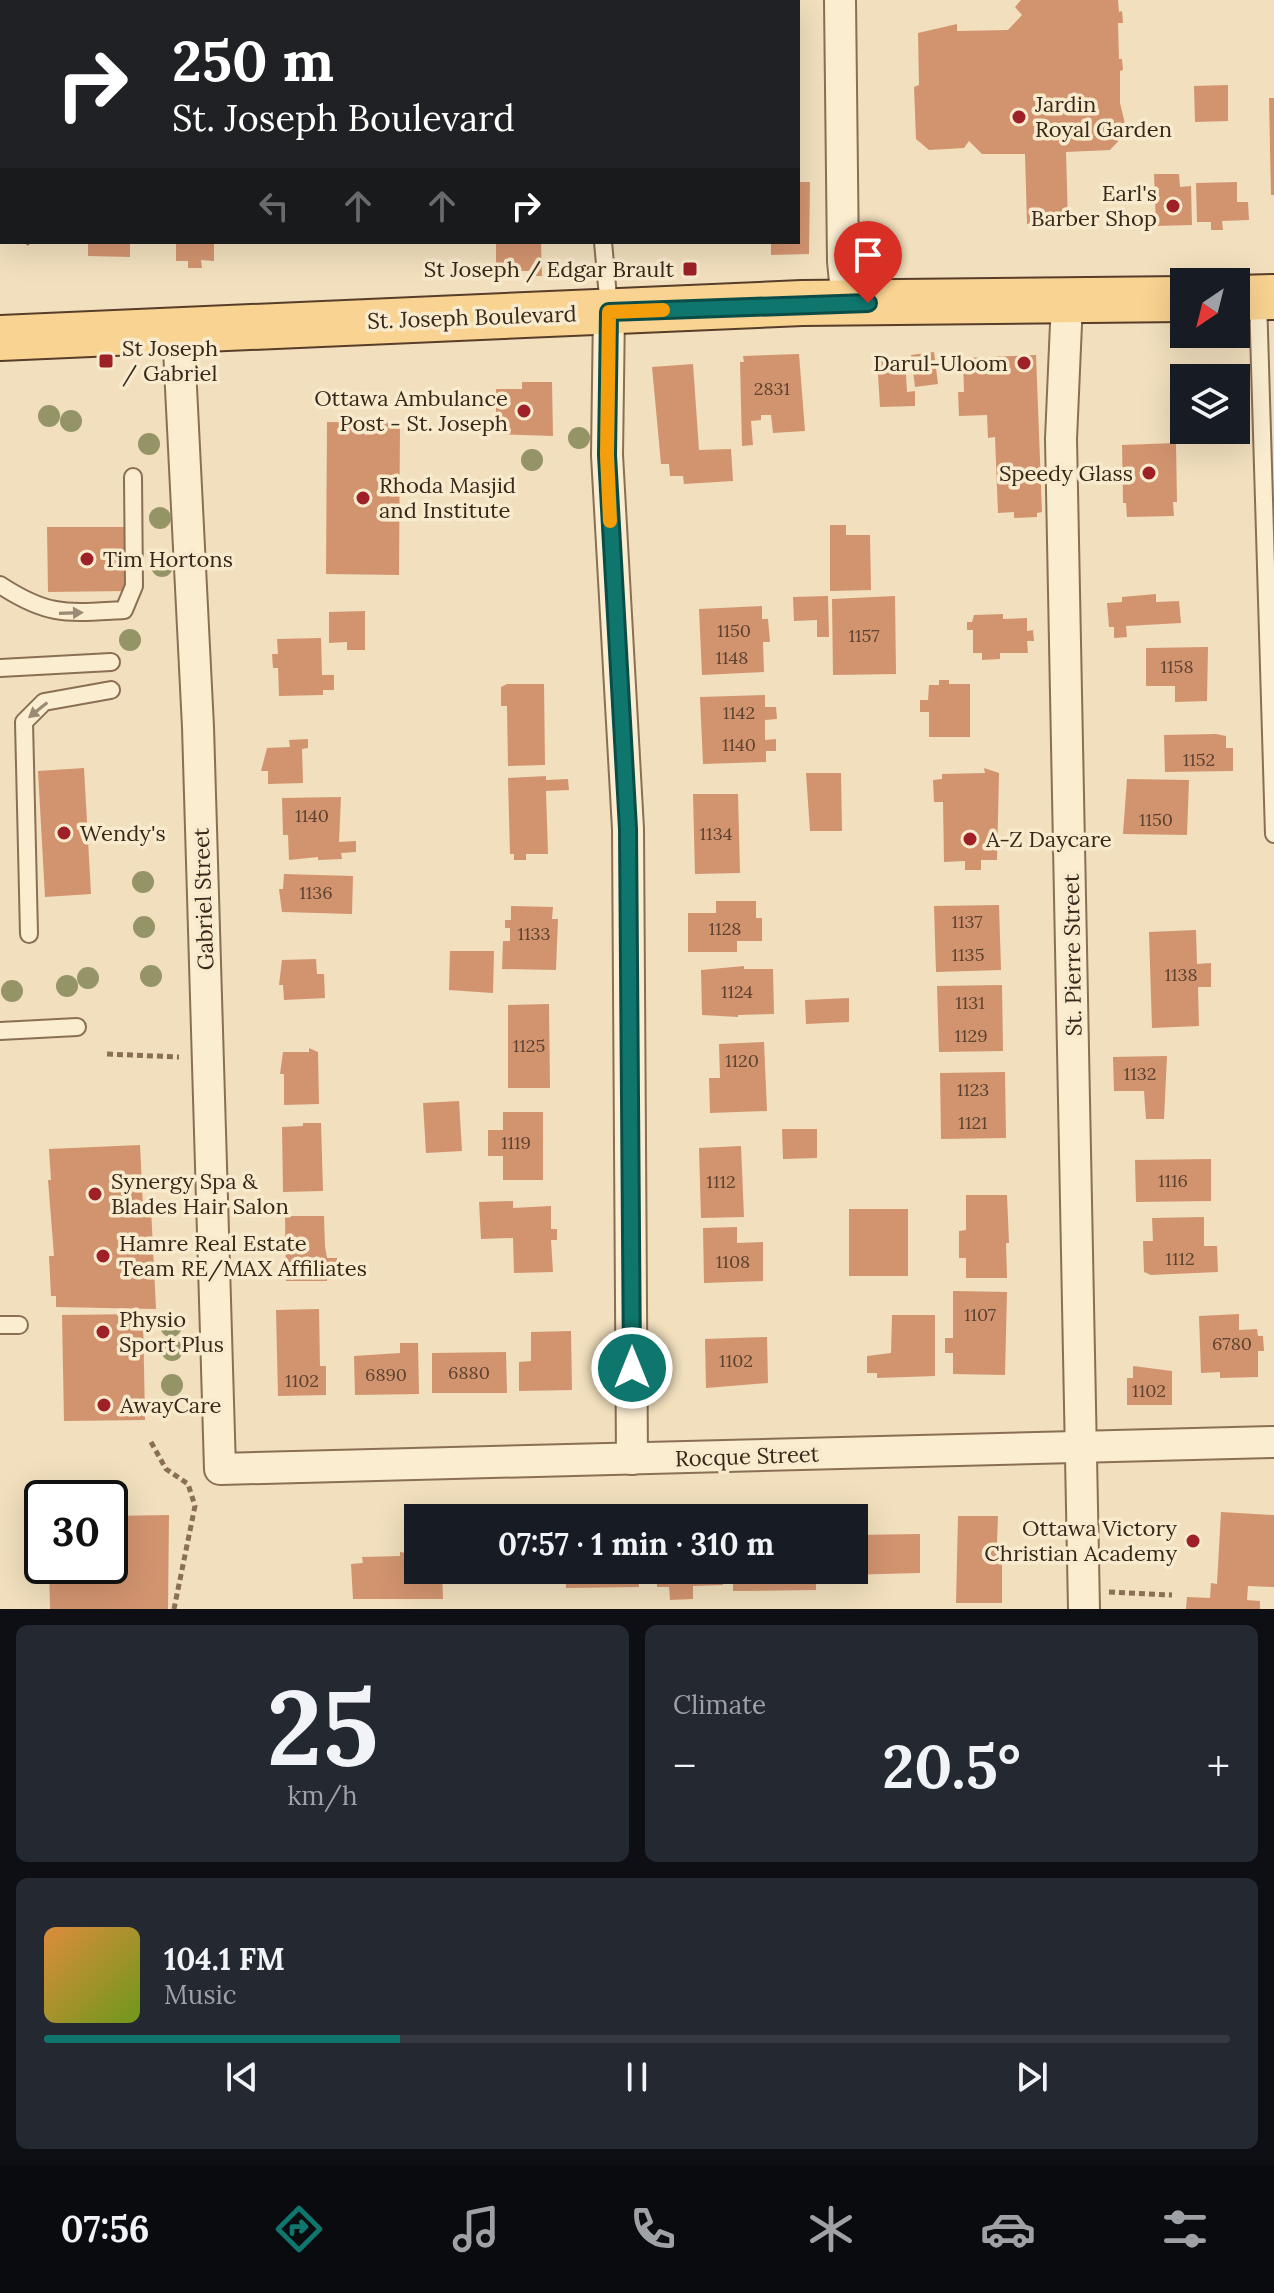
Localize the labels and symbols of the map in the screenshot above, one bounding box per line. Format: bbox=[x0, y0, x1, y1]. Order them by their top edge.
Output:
place label: Jardin Royal Garden bbox=[1034, 90, 1172, 143]
marker: Jardin Royal Garden bbox=[1010, 108, 1028, 126]
place label: Earl's Barber Shop bbox=[1031, 179, 1157, 232]
marker: Earl's Barber Shop bbox=[1164, 197, 1182, 215]
pin bbox=[834, 221, 902, 303]
place label: St Joseph / Edgar Brault bbox=[424, 255, 674, 283]
marker: St Joseph / Edgar Brault bbox=[681, 260, 699, 278]
north arrow bbox=[1170, 268, 1250, 348]
street label: St. Joseph Boulevard bbox=[367, 299, 577, 335]
place label: St Joseph / Gabriel bbox=[122, 334, 218, 387]
place label: Darul-Uloom bbox=[873, 349, 1008, 377]
marker: St Joseph / Gabriel bbox=[97, 352, 115, 370]
marker: Darul-Uloom bbox=[1015, 354, 1033, 372]
house number: 2831 bbox=[754, 377, 790, 400]
place label: Ottawa Ambulance Post - St. Joseph bbox=[314, 384, 508, 437]
marker: Ottawa Ambulance Post - St. Joseph bbox=[515, 402, 533, 420]
place label: Speedy Glass bbox=[999, 459, 1133, 487]
marker: Speedy Glass bbox=[1140, 464, 1158, 482]
place label: Rhoda Masjid and Institute bbox=[379, 471, 516, 524]
marker: Rhoda Masjid and Institute bbox=[354, 489, 372, 507]
place label: Tim Hortons bbox=[103, 545, 233, 573]
marker: Tim Hortons bbox=[78, 550, 96, 568]
one-way arrow bbox=[59, 606, 84, 619]
house number: 1150 bbox=[717, 619, 751, 642]
house number: 1157 bbox=[848, 624, 880, 647]
house number: 1148 bbox=[716, 646, 748, 669]
house number: 1158 bbox=[1160, 655, 1194, 678]
one-way arrow bbox=[28, 701, 48, 718]
house number: 1142 bbox=[723, 701, 755, 724]
house number: 1140 bbox=[722, 733, 756, 756]
house number: 1152 bbox=[1183, 748, 1215, 771]
house number: 1140 bbox=[295, 804, 329, 827]
house number: 1150 bbox=[1139, 808, 1173, 831]
place label: Wendy's bbox=[80, 819, 166, 847]
house number: 1134 bbox=[700, 822, 733, 845]
marker: Wendy's bbox=[55, 824, 73, 842]
place label: A-Z Daycare bbox=[985, 825, 1112, 853]
street label: Gabriel Street bbox=[187, 827, 219, 971]
marker: A-Z Daycare bbox=[961, 830, 979, 848]
street label: St. Pierre Street bbox=[1057, 873, 1087, 1036]
house number: 1136 bbox=[299, 881, 333, 904]
house number: 1137 bbox=[952, 910, 983, 933]
house number: 1128 bbox=[709, 917, 741, 940]
house number: 1133 bbox=[517, 922, 551, 945]
house number: 1135 bbox=[952, 943, 984, 966]
house number: 1138 bbox=[1164, 963, 1198, 986]
house number: 1124 bbox=[721, 980, 753, 1003]
house number: 1131 bbox=[955, 991, 985, 1014]
house number: 1129 bbox=[954, 1024, 988, 1047]
house number: 1125 bbox=[513, 1034, 545, 1057]
house number: 1120 bbox=[725, 1049, 759, 1072]
house number: 1132 bbox=[1124, 1062, 1156, 1085]
house number: 1123 bbox=[957, 1078, 989, 1101]
house number: 1121 bbox=[958, 1111, 988, 1134]
house number: 1119 bbox=[501, 1131, 531, 1154]
place label: Synergy Spa & Blades Hair Salon bbox=[111, 1167, 289, 1220]
house number: 1116 bbox=[1158, 1169, 1188, 1192]
house number: 1112 bbox=[706, 1170, 736, 1193]
marker: Synergy Spa & Blades Hair Salon bbox=[86, 1185, 104, 1203]
place label: Hamre Real Estate Team RE/MAX Affiliates bbox=[119, 1229, 367, 1282]
marker: Hamre Real Estate Team RE/MAX Affiliates bbox=[94, 1247, 112, 1265]
house number: 1112 bbox=[1165, 1247, 1195, 1270]
house number: 1108 bbox=[716, 1250, 750, 1273]
house number: 1107 bbox=[964, 1303, 996, 1326]
place label: Physio Sport Plus bbox=[119, 1305, 224, 1358]
marker: Physio Sport Plus bbox=[94, 1323, 112, 1341]
position arrow bbox=[590, 1326, 674, 1410]
house number: 6780 bbox=[1212, 1332, 1252, 1355]
house number: 1102 bbox=[719, 1349, 753, 1372]
house number: 6880 bbox=[448, 1361, 490, 1384]
house number: 6890 bbox=[365, 1363, 407, 1386]
house number: 1102 bbox=[285, 1369, 319, 1392]
house number: 1102 bbox=[1132, 1379, 1166, 1402]
place label: AwayCare bbox=[119, 1391, 222, 1419]
marker: AwayCare bbox=[95, 1396, 113, 1414]
street label: Rocque Street bbox=[675, 1439, 820, 1473]
speed limit sign: 30 bbox=[24, 1480, 128, 1584]
place label: Ottawa Victory Christian Academy bbox=[984, 1514, 1177, 1567]
marker: Ottawa Victory Christian Academy bbox=[1184, 1532, 1202, 1550]

